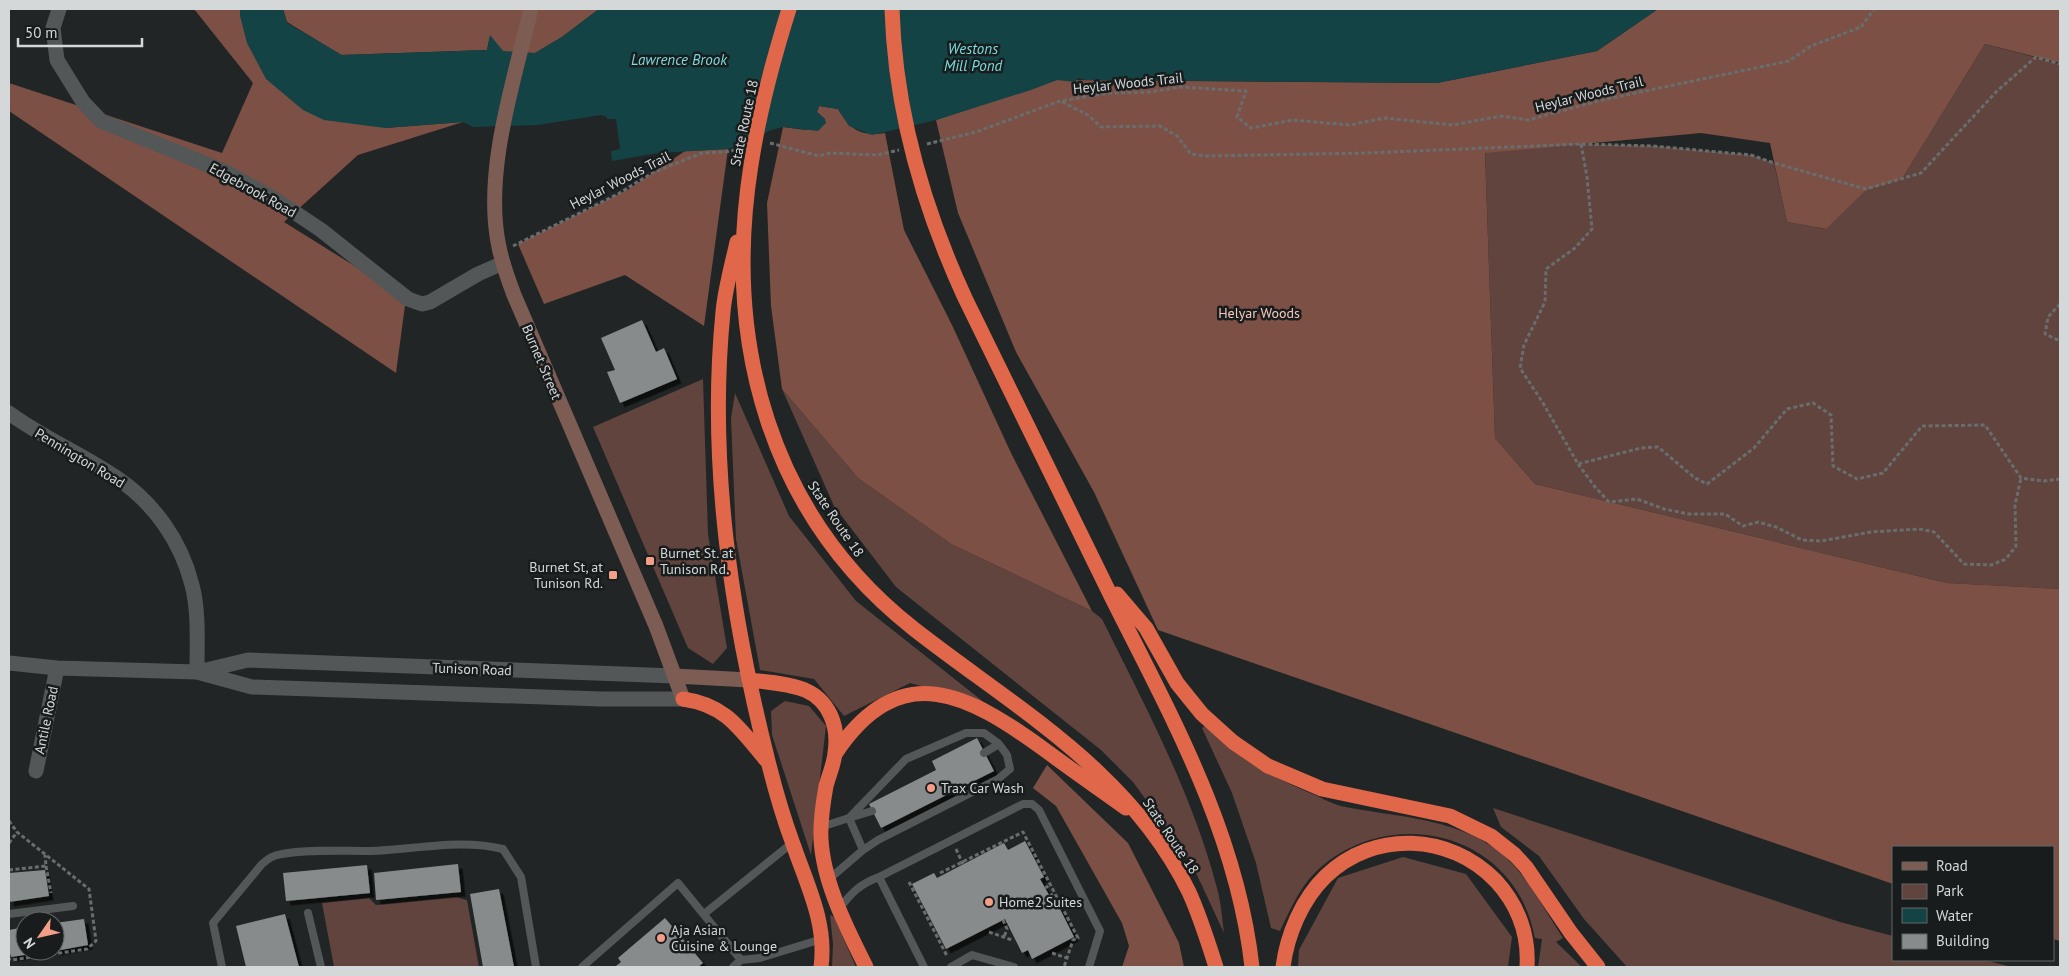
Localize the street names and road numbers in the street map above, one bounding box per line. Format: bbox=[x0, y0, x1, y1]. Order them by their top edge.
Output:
street label: Heylar Woods Trail bbox=[1072, 68, 1184, 98]
street label: Heylar Woods Trail bbox=[1533, 72, 1645, 116]
street label: State Route 18 bbox=[726, 78, 762, 168]
street label: Heylar Woods Trail bbox=[567, 147, 673, 213]
street label: Edgebrook Road bbox=[206, 159, 300, 221]
street label: Burnet Street bbox=[518, 322, 566, 402]
street label: Pennington Road bbox=[32, 424, 128, 492]
street label: State Route 18 bbox=[804, 477, 868, 561]
street label: Tunison Road bbox=[432, 659, 512, 679]
street label: Antile Road bbox=[30, 684, 62, 756]
street label: State Route 18 bbox=[1139, 794, 1203, 878]

